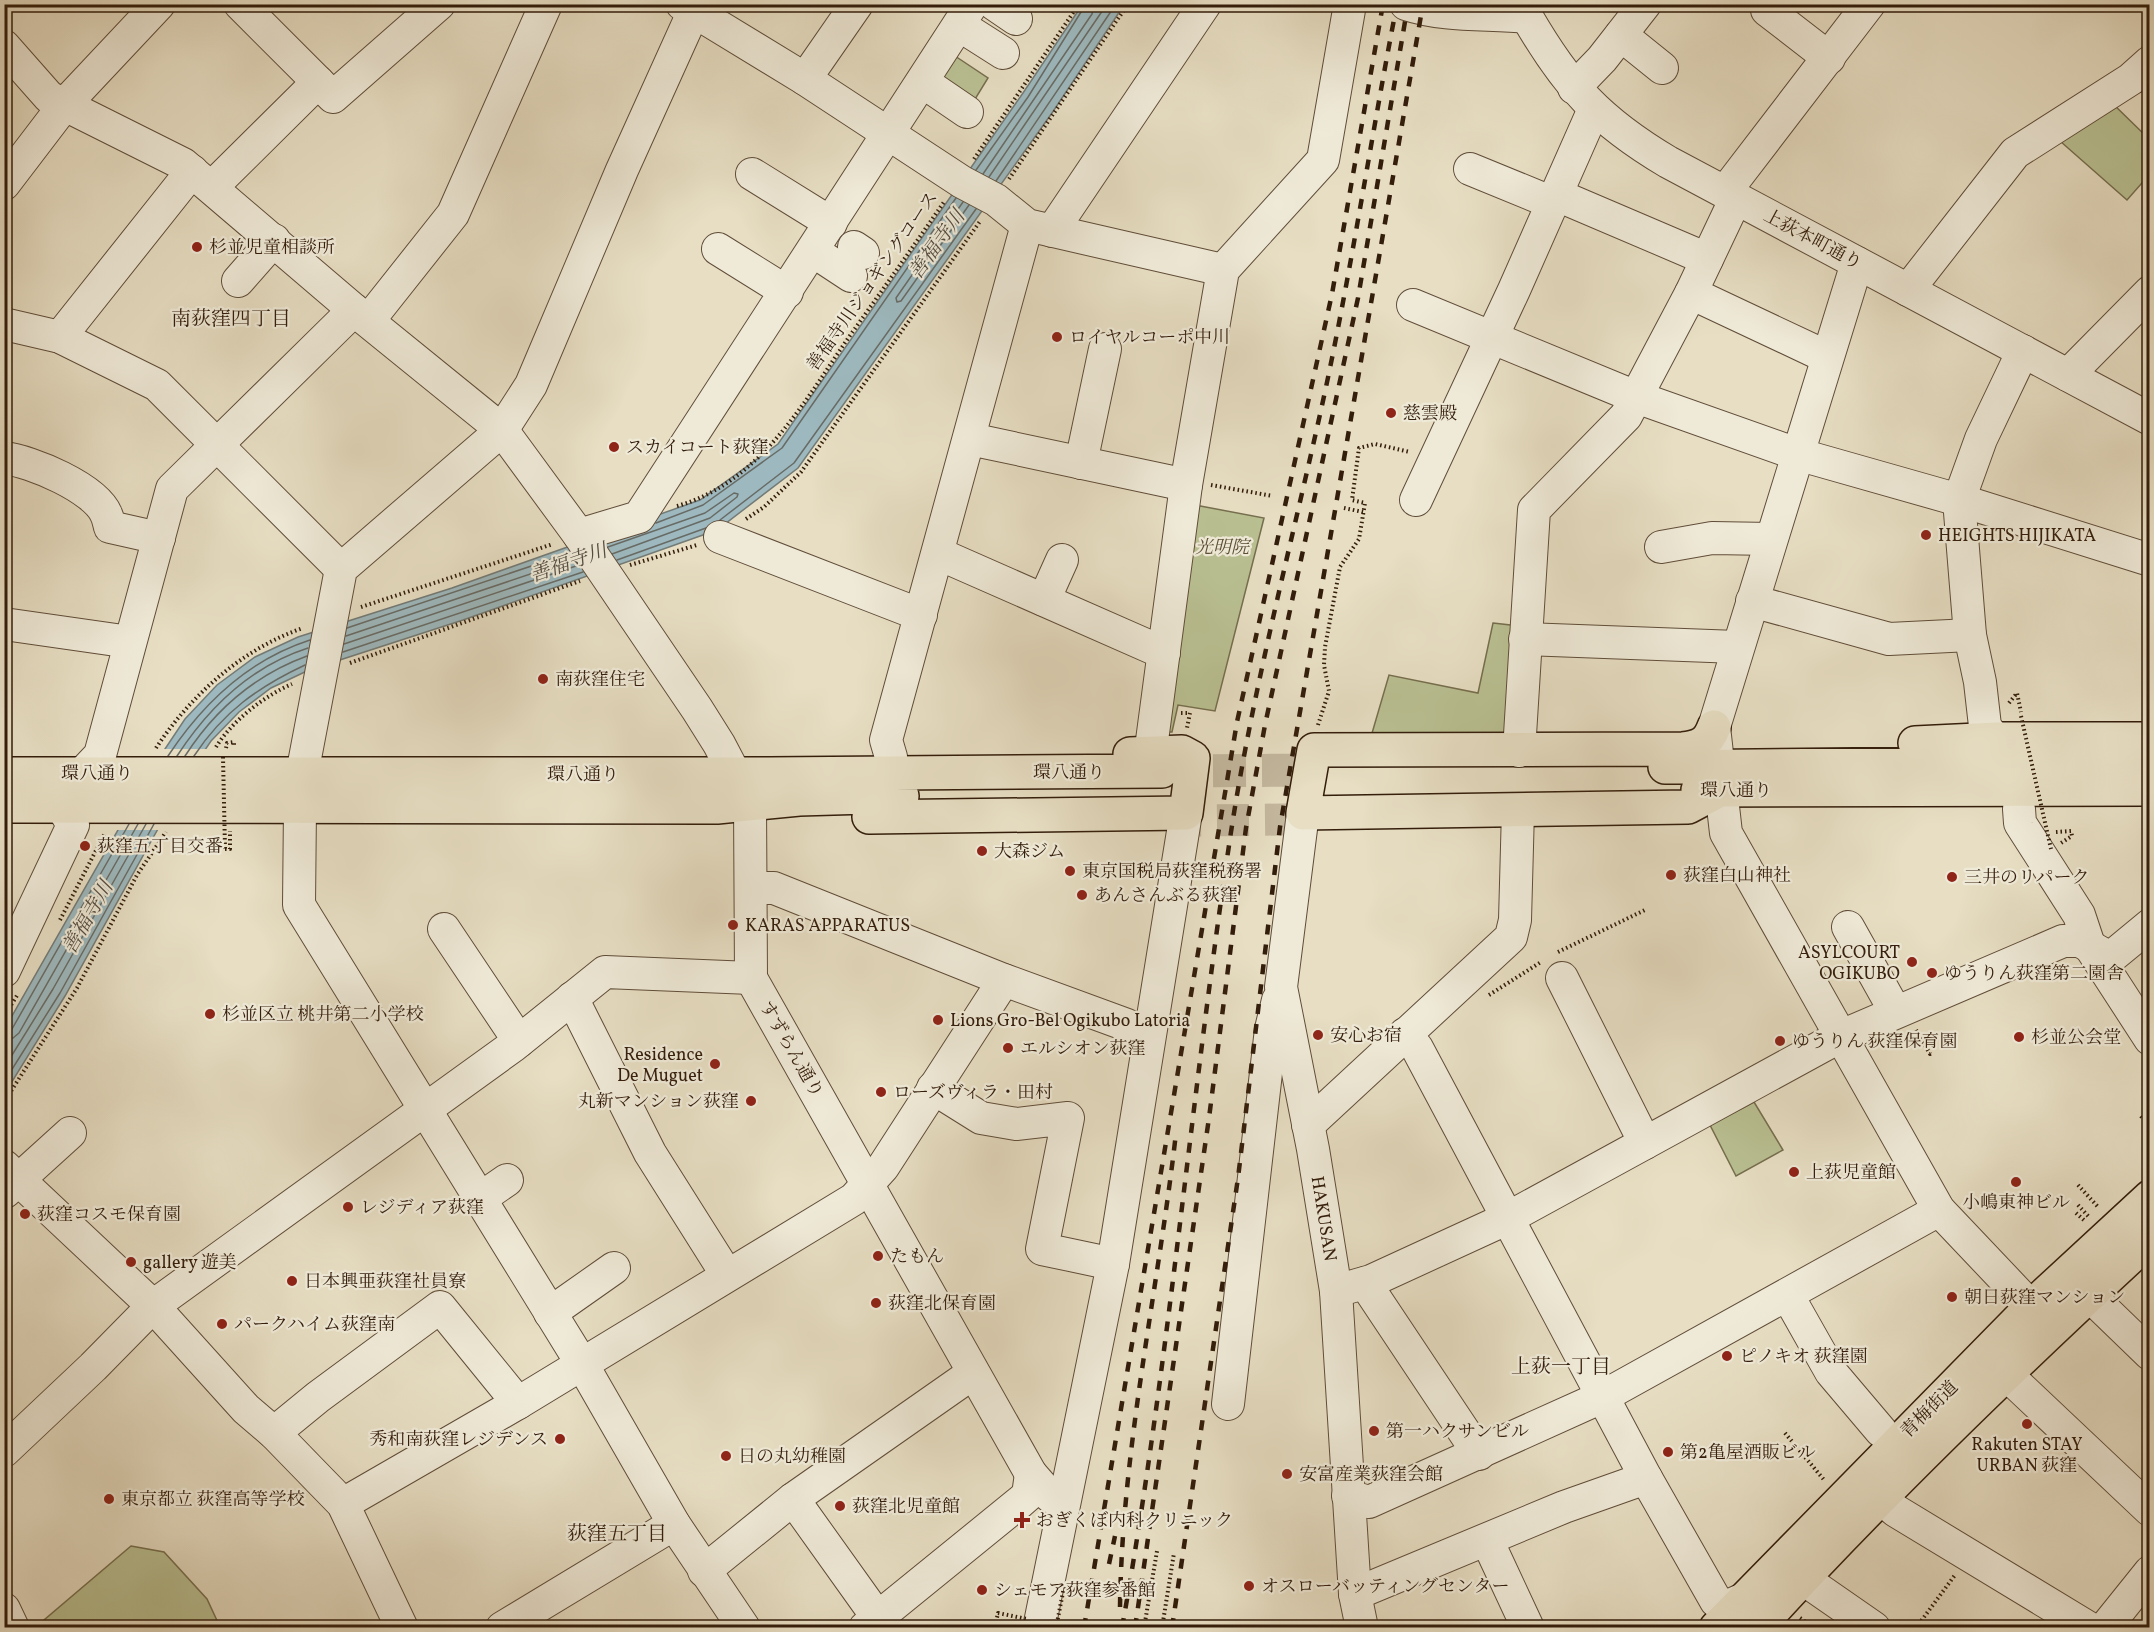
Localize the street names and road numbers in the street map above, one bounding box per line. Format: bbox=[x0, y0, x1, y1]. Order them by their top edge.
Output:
street label: 善福寺川ジョギングコース bbox=[802, 187, 945, 377]
street label: 上荻本町通り bbox=[1759, 204, 1866, 277]
street label: 環八通り bbox=[1033, 761, 1105, 786]
street label: 環八通り bbox=[61, 762, 133, 787]
street label: 環八通り bbox=[547, 763, 619, 788]
street label: 環八通り bbox=[1700, 779, 1772, 804]
street label: すずらん通り bbox=[753, 997, 829, 1103]
street label: HAKUSAN bbox=[1304, 1174, 1342, 1263]
street label: 青梅街道 bbox=[1896, 1376, 1964, 1444]

